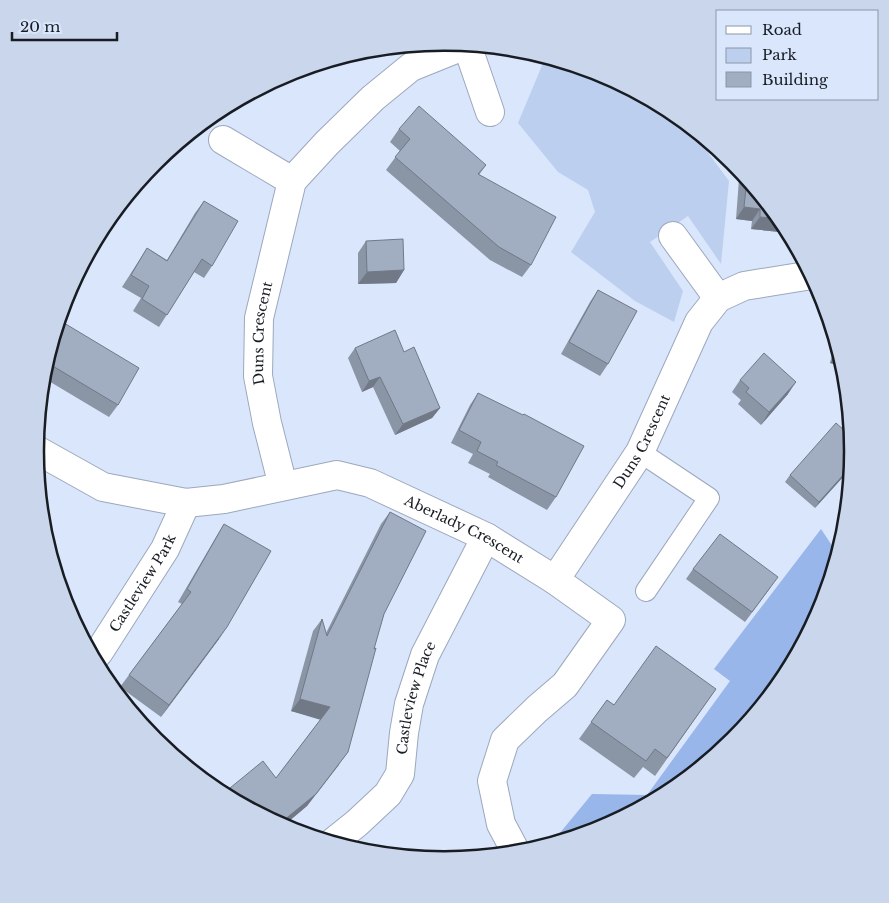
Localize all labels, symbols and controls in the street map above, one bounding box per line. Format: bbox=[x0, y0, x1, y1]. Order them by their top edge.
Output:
scale bar bbox=[12, 10, 118, 42]
legend bbox=[716, 10, 879, 100]
text: 20 m bbox=[20, 17, 60, 36]
text: Road bbox=[762, 20, 802, 39]
text: Park bbox=[762, 45, 798, 64]
text: Building bbox=[762, 70, 829, 89]
street label: Duns Crescent bbox=[249, 279, 277, 387]
street label: Duns Crescent bbox=[609, 391, 674, 492]
street label: Aberlady Crescent bbox=[401, 491, 528, 568]
street label: Castleview Park bbox=[105, 531, 180, 635]
street label: Castleview Place bbox=[393, 638, 440, 755]

